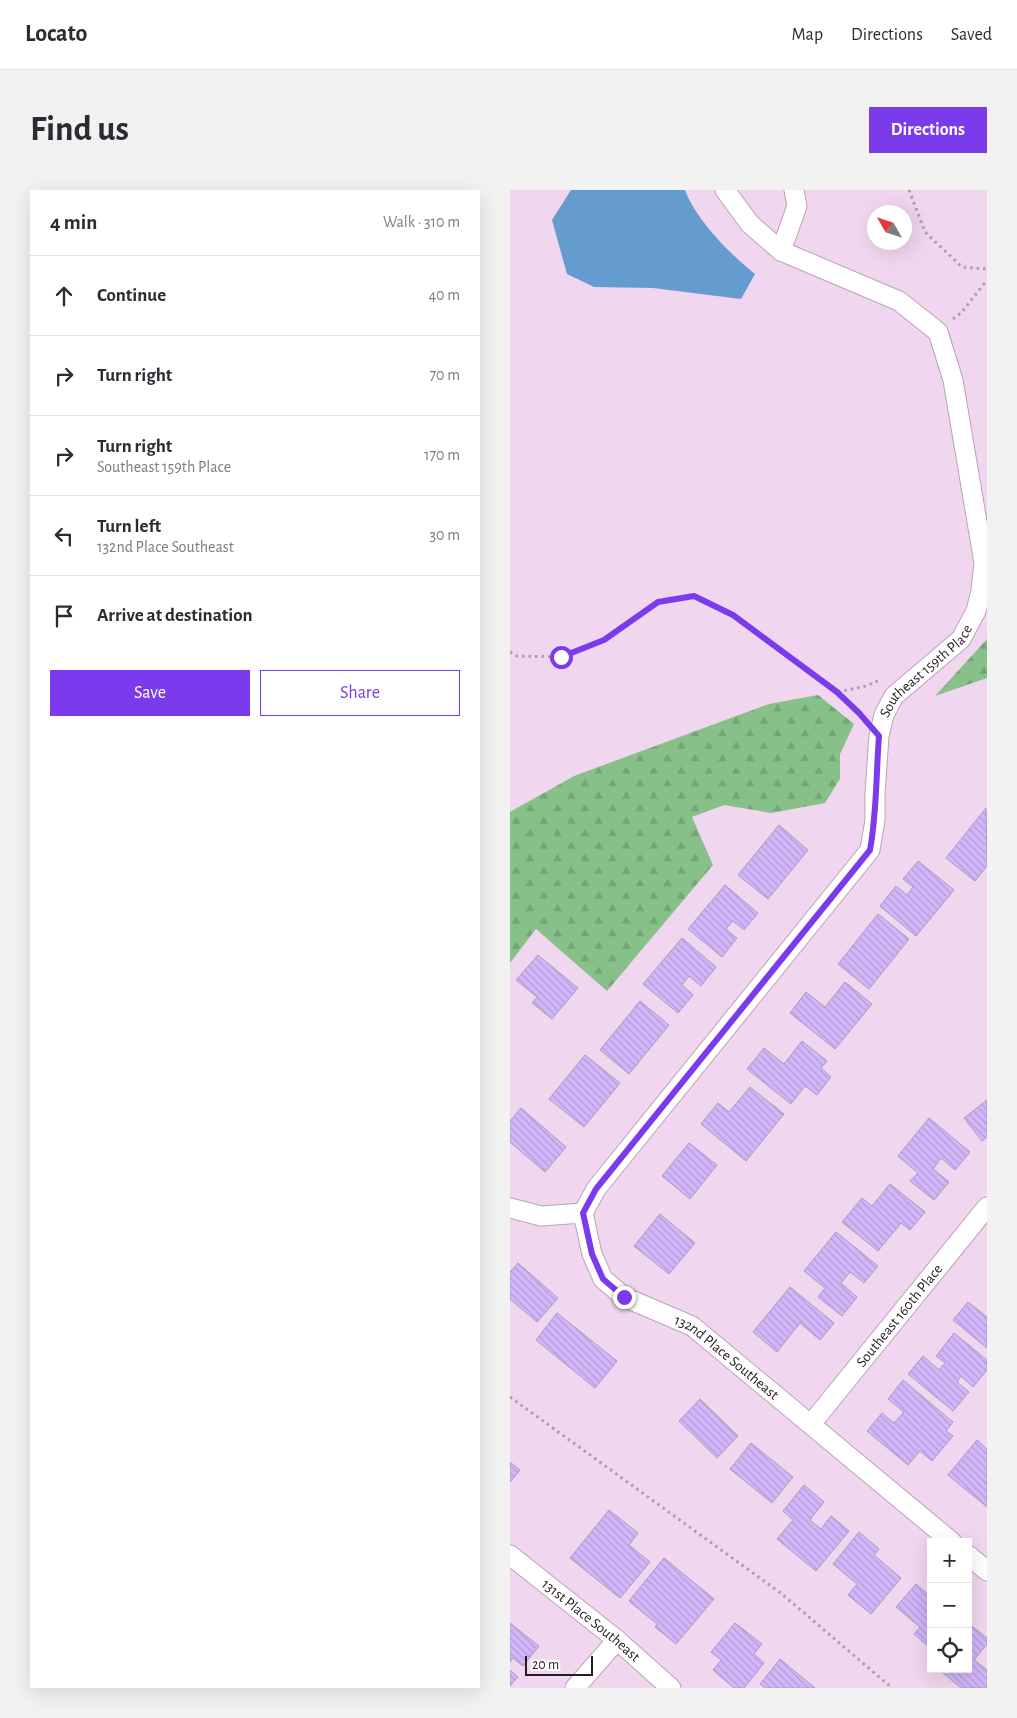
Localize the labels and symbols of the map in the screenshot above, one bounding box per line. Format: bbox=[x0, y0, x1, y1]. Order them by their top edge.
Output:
north arrow bbox=[867, 205, 912, 250]
street label: Southeast 159th Place bbox=[877, 622, 975, 720]
route start bbox=[550, 646, 573, 669]
street label: Southeast 160th Place bbox=[853, 1261, 945, 1370]
route end bbox=[613, 1286, 636, 1309]
street label: 132nd Place Southeast bbox=[672, 1312, 782, 1402]
street label: 131st Place Southeast bbox=[539, 1576, 643, 1664]
scale bar bbox=[525, 1653, 592, 1676]

